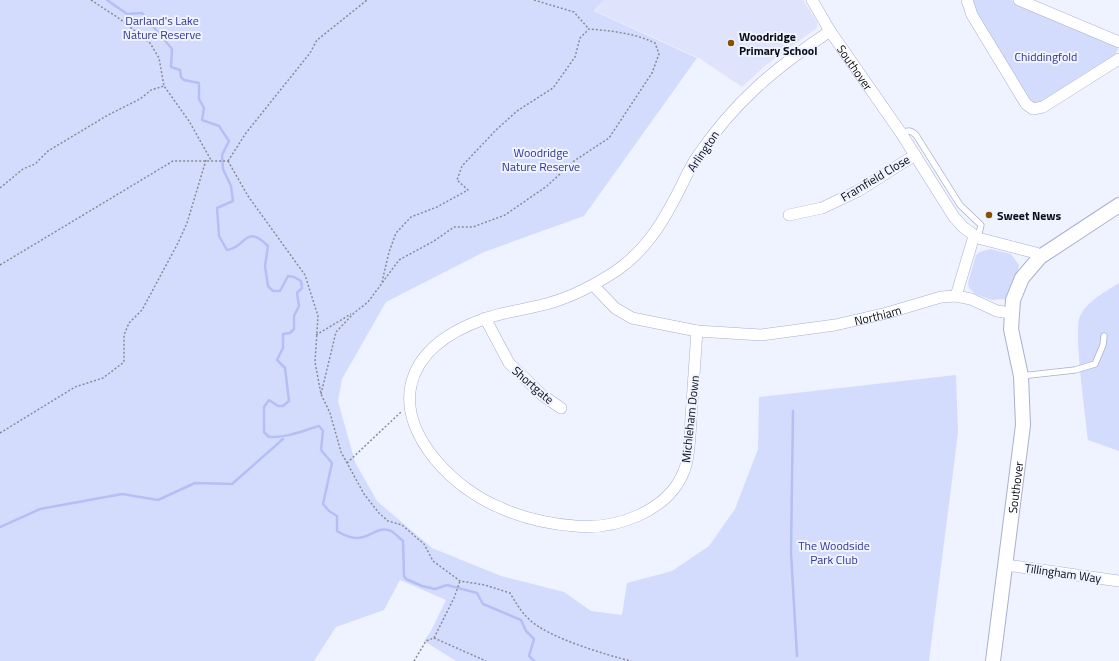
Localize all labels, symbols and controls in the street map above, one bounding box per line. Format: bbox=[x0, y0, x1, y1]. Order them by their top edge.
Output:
park label: Darland's Lake Nature Reserve bbox=[123, 11, 201, 44]
place label: Woodridge Primary School bbox=[739, 27, 817, 60]
marker: Woodridge Primary School bbox=[726, 38, 736, 48]
street label: Southover bbox=[833, 40, 878, 94]
park label: Chiddingfold bbox=[1015, 47, 1077, 66]
street label: Arlington bbox=[682, 126, 724, 176]
park label: Woodridge Nature Reserve bbox=[502, 143, 580, 176]
street label: Framfield Close bbox=[837, 150, 913, 206]
place label: Sweet News bbox=[997, 206, 1062, 225]
marker: Sweet News bbox=[984, 210, 994, 220]
street label: Northiam bbox=[852, 300, 903, 330]
street label: Shortgate bbox=[508, 361, 558, 409]
street label: Michleham Down bbox=[676, 374, 704, 464]
street label: Southover bbox=[1002, 460, 1028, 514]
park label: The Woodside Park Club bbox=[798, 536, 870, 569]
street label: Tillingham Way bbox=[1024, 558, 1103, 588]

